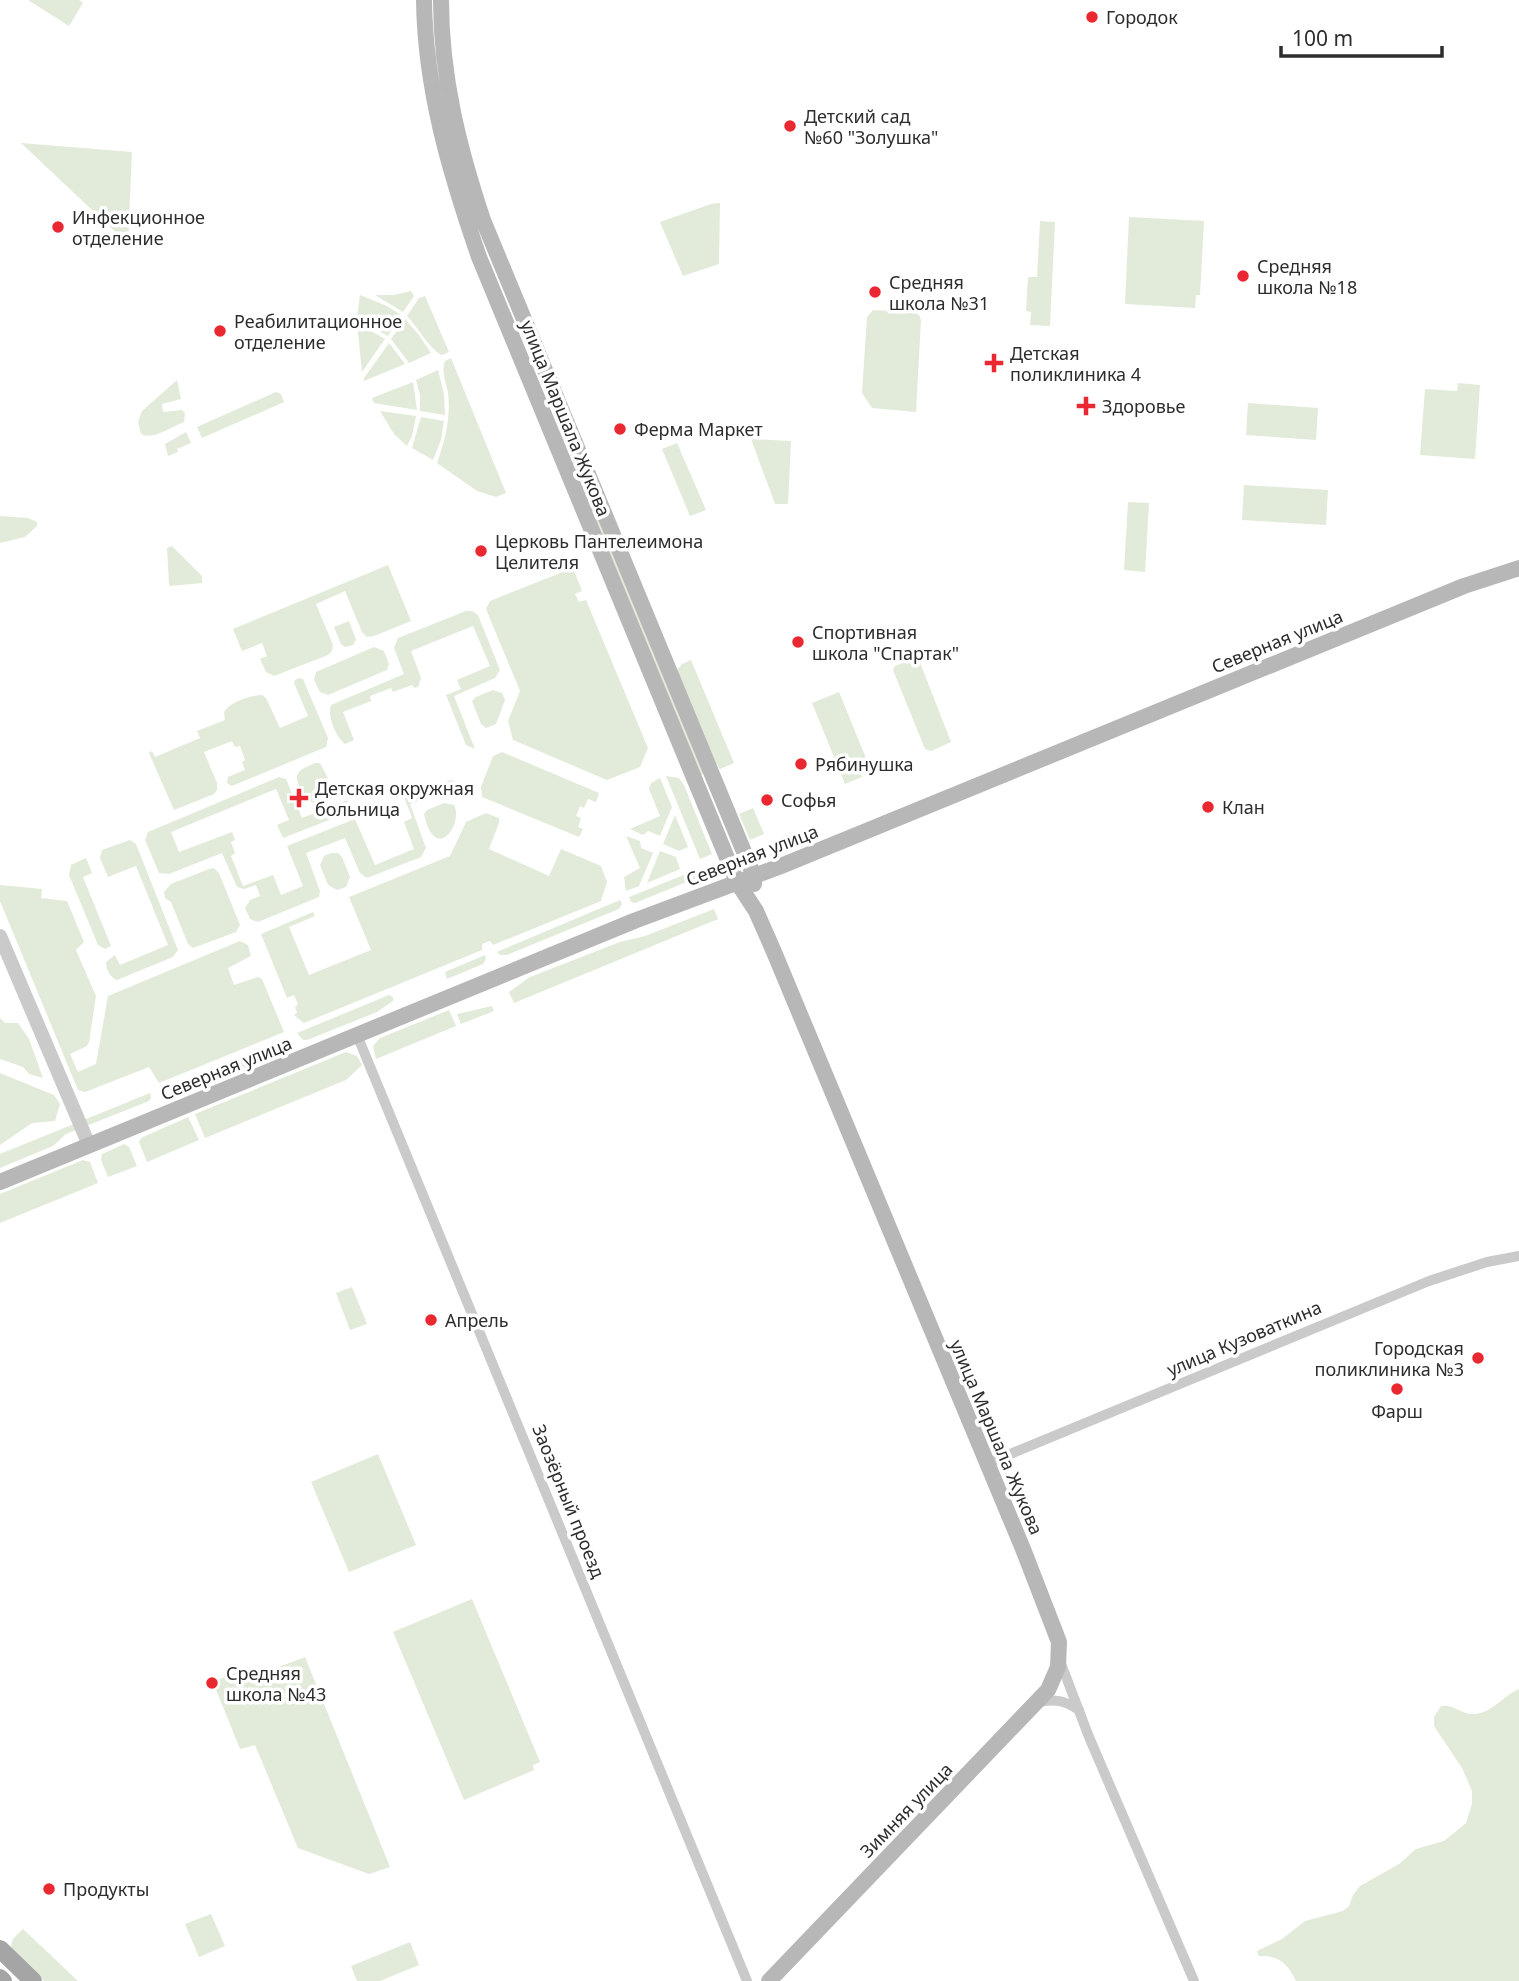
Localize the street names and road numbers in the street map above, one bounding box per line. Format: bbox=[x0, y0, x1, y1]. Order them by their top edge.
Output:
street label: улица Маршала Жукова bbox=[516, 316, 616, 520]
street label: Северная улица bbox=[1208, 604, 1346, 678]
street label: Северная улица bbox=[683, 819, 821, 891]
street label: Северная улица bbox=[157, 1031, 295, 1105]
street label: улица Кузоваткина bbox=[1163, 1295, 1325, 1381]
street label: улица Маршала Жукова bbox=[945, 1336, 1049, 1538]
street label: Заозёрный проезд bbox=[527, 1421, 611, 1581]
street label: Зимняя улица bbox=[855, 1757, 957, 1863]

